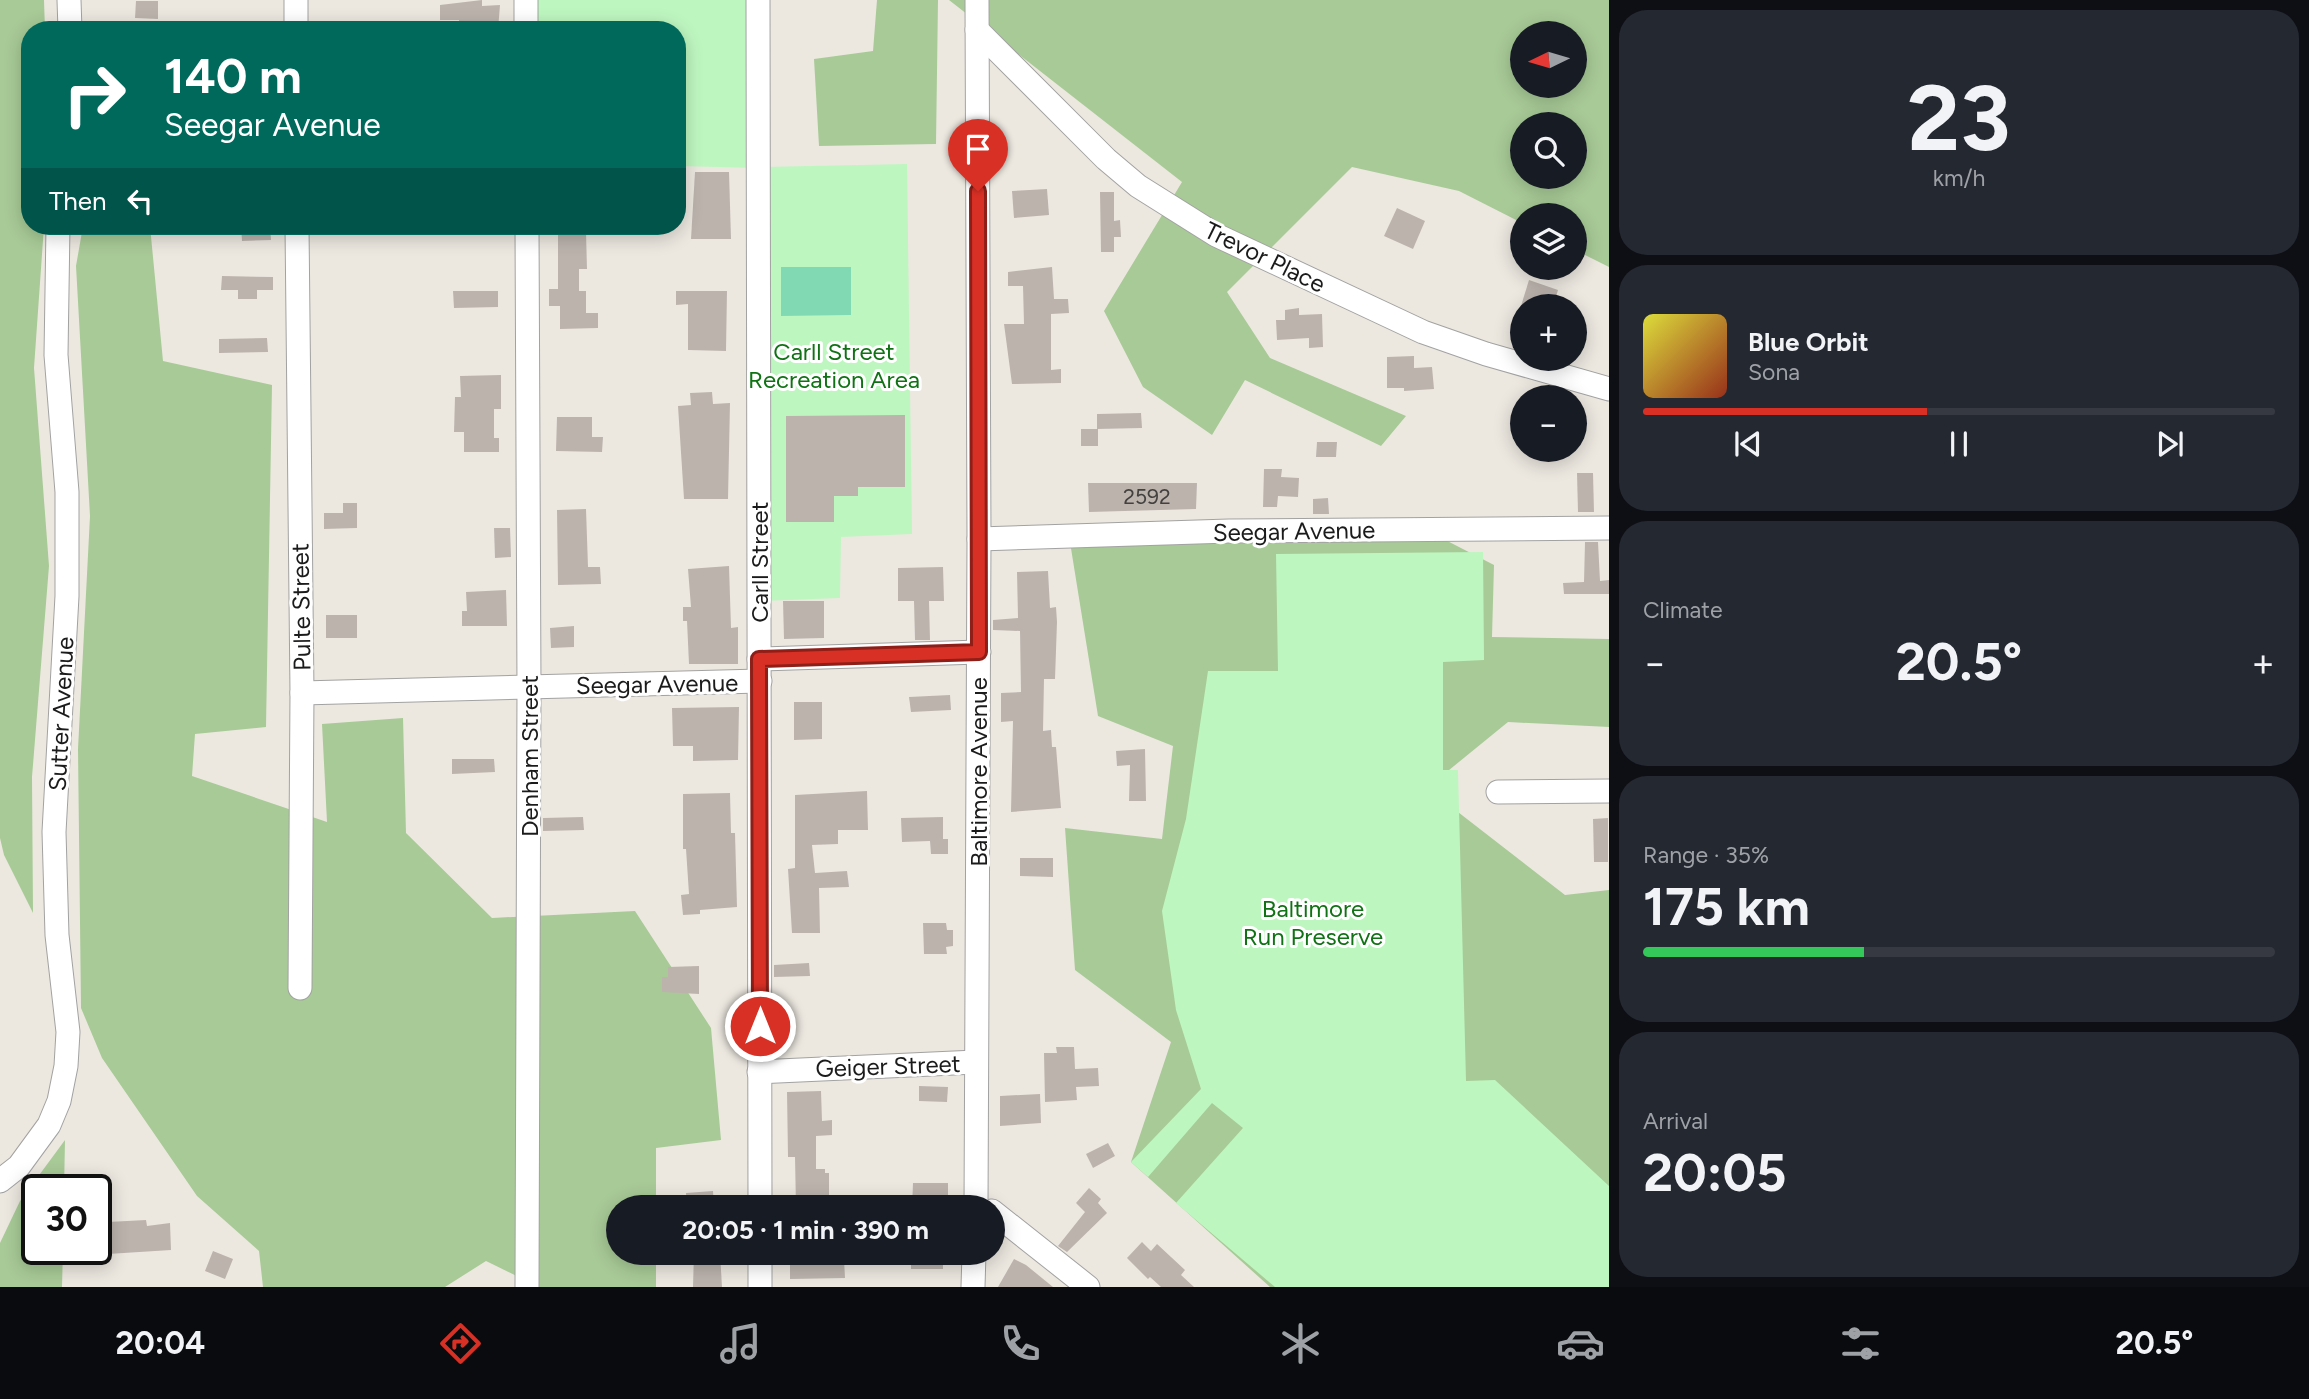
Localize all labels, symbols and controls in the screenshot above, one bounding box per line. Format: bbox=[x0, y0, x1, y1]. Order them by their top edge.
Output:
north arrow bbox=[1510, 21, 1587, 98]
map controls bbox=[1510, 21, 1587, 462]
text: 140 m bbox=[164, 46, 302, 105]
icon: right bbox=[49, 49, 140, 140]
text: 23 bbox=[1907, 64, 2011, 173]
text: Seegar Avenue bbox=[164, 106, 381, 144]
button: search bbox=[1510, 112, 1587, 189]
pin bbox=[948, 119, 1008, 191]
icon: arrive bbox=[959, 130, 997, 168]
text: km/h bbox=[1933, 164, 1985, 192]
icon: left bbox=[121, 182, 159, 220]
text: Then bbox=[49, 185, 107, 217]
button: layers bbox=[1510, 203, 1587, 280]
street label: Trevor Place bbox=[1200, 215, 1330, 299]
button: + bbox=[1510, 294, 1587, 371]
text: Blue Orbit bbox=[1748, 326, 1869, 358]
park label: Carll Street Recreation Area bbox=[748, 337, 920, 394]
text: Sona bbox=[1748, 358, 1800, 386]
button: − bbox=[1510, 385, 1587, 462]
icon: previous bbox=[1729, 425, 1767, 463]
icon: pause bbox=[1940, 425, 1978, 463]
icon: next bbox=[2151, 425, 2189, 463]
house number: 2592 bbox=[1123, 484, 1171, 509]
street label: Carll Street bbox=[745, 501, 774, 623]
street label: Seegar Avenue bbox=[1213, 515, 1375, 547]
street label: Pulte Street bbox=[285, 543, 317, 671]
text: Climate bbox=[1643, 596, 1722, 624]
text: 20.5° bbox=[1896, 631, 2022, 693]
street label: Sutter Avenue bbox=[42, 636, 80, 792]
text: − bbox=[1643, 640, 1667, 686]
text: + bbox=[2251, 640, 2275, 686]
street label: Seegar Avenue bbox=[576, 668, 738, 700]
street label: Denham Street bbox=[515, 675, 544, 837]
street label: Baltimore Avenue bbox=[964, 677, 993, 867]
text: Range · 35% bbox=[1643, 841, 1769, 869]
text: 175 km bbox=[1643, 876, 1810, 938]
park label: Baltimore Run Preserve bbox=[1243, 894, 1383, 951]
position arrow bbox=[723, 989, 797, 1063]
street label: Geiger Street bbox=[815, 1049, 961, 1083]
text: Arrival bbox=[1643, 1107, 1708, 1135]
text: 20:05 bbox=[1643, 1142, 1786, 1204]
speed limit sign: 30 bbox=[21, 1174, 112, 1265]
text: 20:05 · 1 min · 390 m bbox=[682, 1214, 929, 1246]
icon: directions bbox=[436, 1319, 485, 1368]
icon: music bbox=[716, 1319, 765, 1368]
icon: phone bbox=[996, 1319, 1045, 1368]
icon: climate bbox=[1276, 1319, 1325, 1368]
icon: car bbox=[1556, 1319, 1605, 1368]
icon: filters bbox=[1836, 1319, 1885, 1368]
text: 20:04 bbox=[115, 1324, 205, 1362]
text: 20.5° bbox=[2116, 1324, 2193, 1362]

